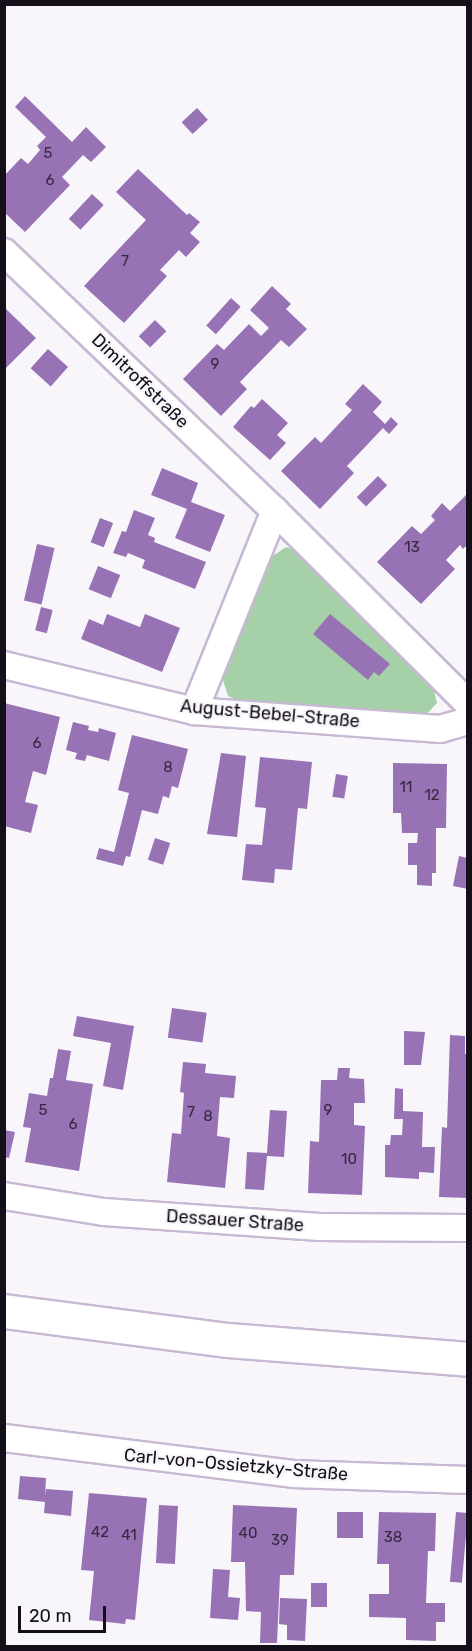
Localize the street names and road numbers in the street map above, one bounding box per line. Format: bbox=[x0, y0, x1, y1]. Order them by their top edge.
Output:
street label: Dimitroffstraße bbox=[87, 329, 193, 433]
street label: August-Bebel-Straße bbox=[179, 695, 361, 733]
street label: Dessauer Straße bbox=[165, 1205, 305, 1237]
street label: Carl-von-Ossietzky-Straße bbox=[123, 1444, 349, 1486]

